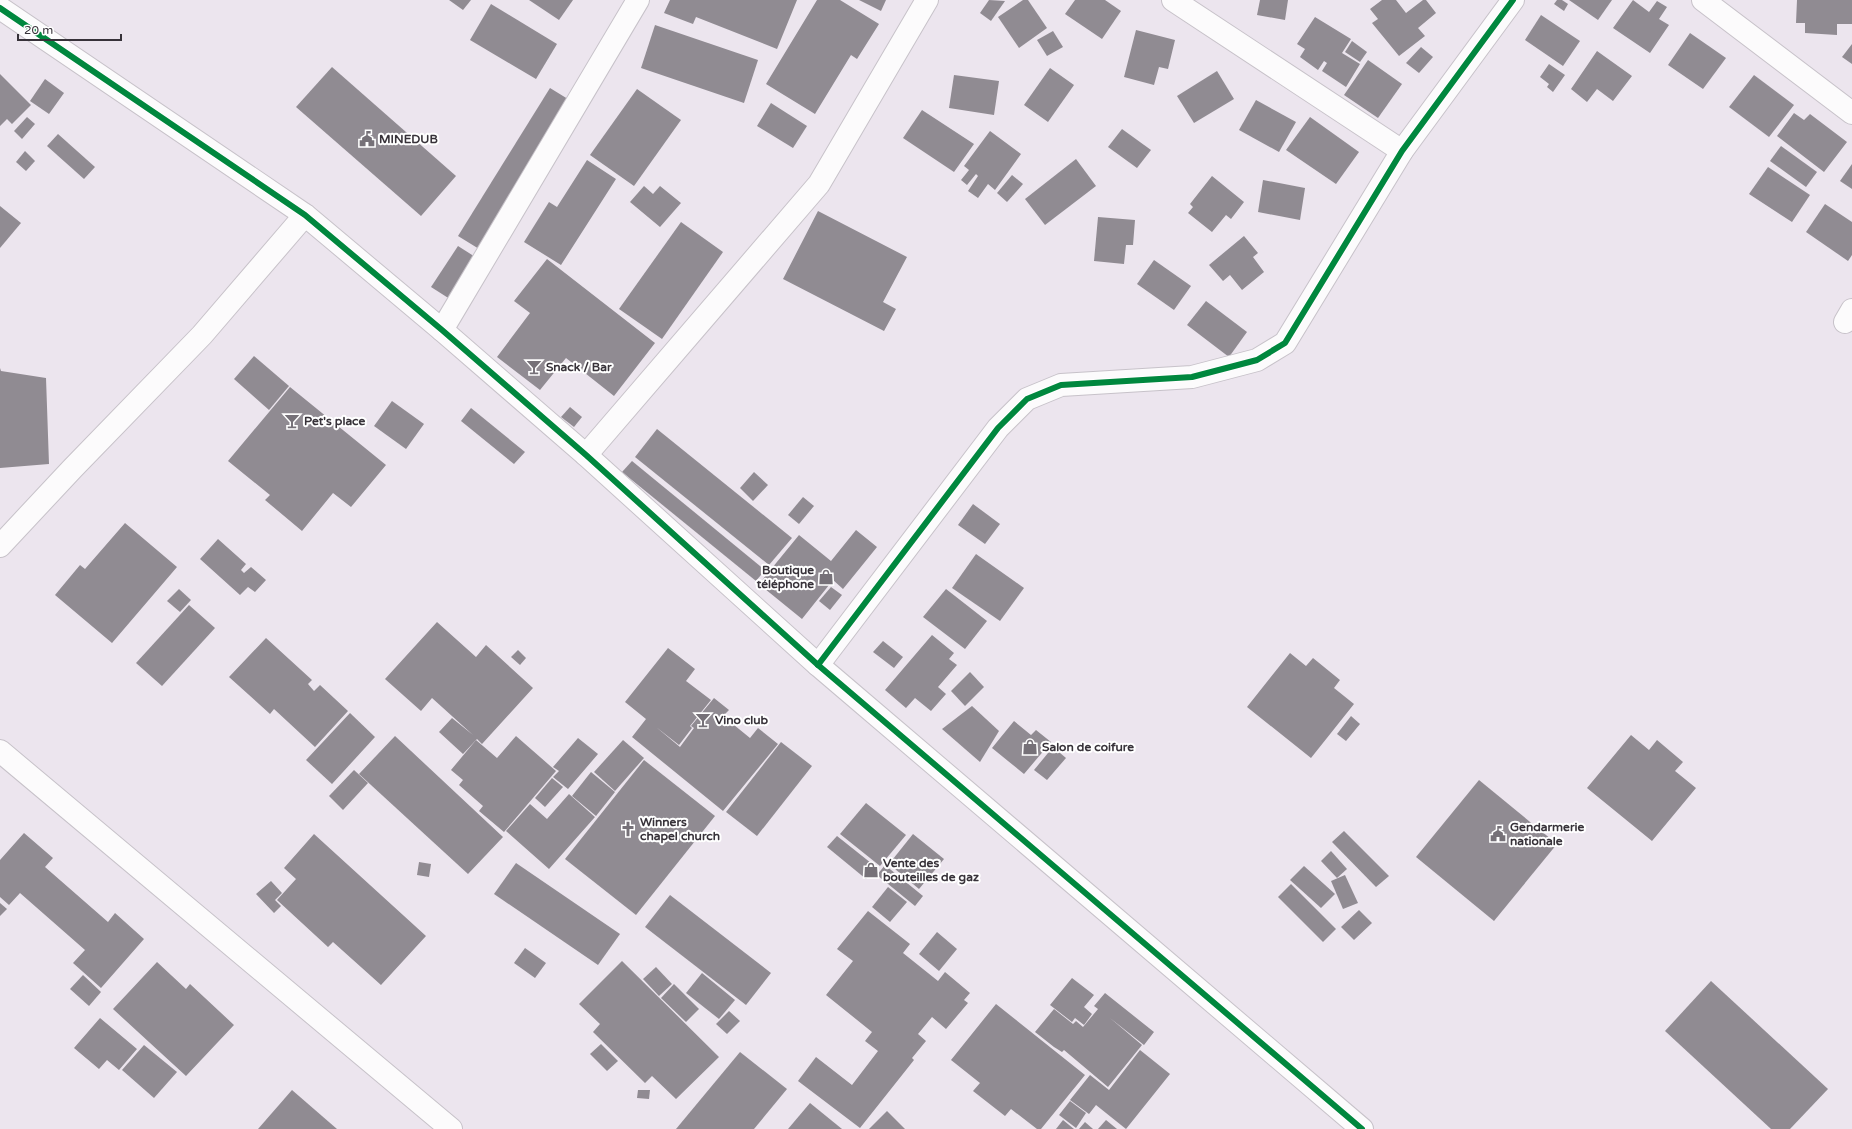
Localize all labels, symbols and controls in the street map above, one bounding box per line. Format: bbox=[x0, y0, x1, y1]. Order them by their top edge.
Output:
scale bar bbox=[18, 16, 121, 42]
text: 20 m bbox=[24, 23, 53, 37]
public building icon: MINEDUB bbox=[358, 130, 376, 148]
place label: MINEDUB bbox=[379, 132, 438, 146]
bar icon: Snack / Bar bbox=[525, 358, 543, 376]
place label: Snack / Bar bbox=[546, 360, 612, 374]
bar icon: Pet's place bbox=[283, 412, 301, 430]
place label: Pet's place bbox=[304, 414, 365, 429]
place label: Boutique téléphone bbox=[756, 563, 814, 592]
shop icon: Boutique téléphone bbox=[817, 568, 835, 586]
bar icon: Vino club bbox=[694, 711, 712, 729]
place label: Vino club bbox=[715, 713, 769, 727]
shop icon: Salon de coifure bbox=[1021, 738, 1039, 756]
place label: Salon de coifure bbox=[1042, 740, 1134, 754]
place label: Winners chapel church bbox=[640, 815, 720, 844]
church icon: Winners chapel church bbox=[619, 820, 637, 838]
place label: Gendarmerie nationale bbox=[1510, 820, 1584, 848]
public building icon: Gendarmerie nationale bbox=[1489, 825, 1507, 843]
place label: Vente des bouteilles de gaz bbox=[883, 856, 979, 885]
shop icon: Vente des bouteilles de gaz bbox=[862, 861, 880, 879]

